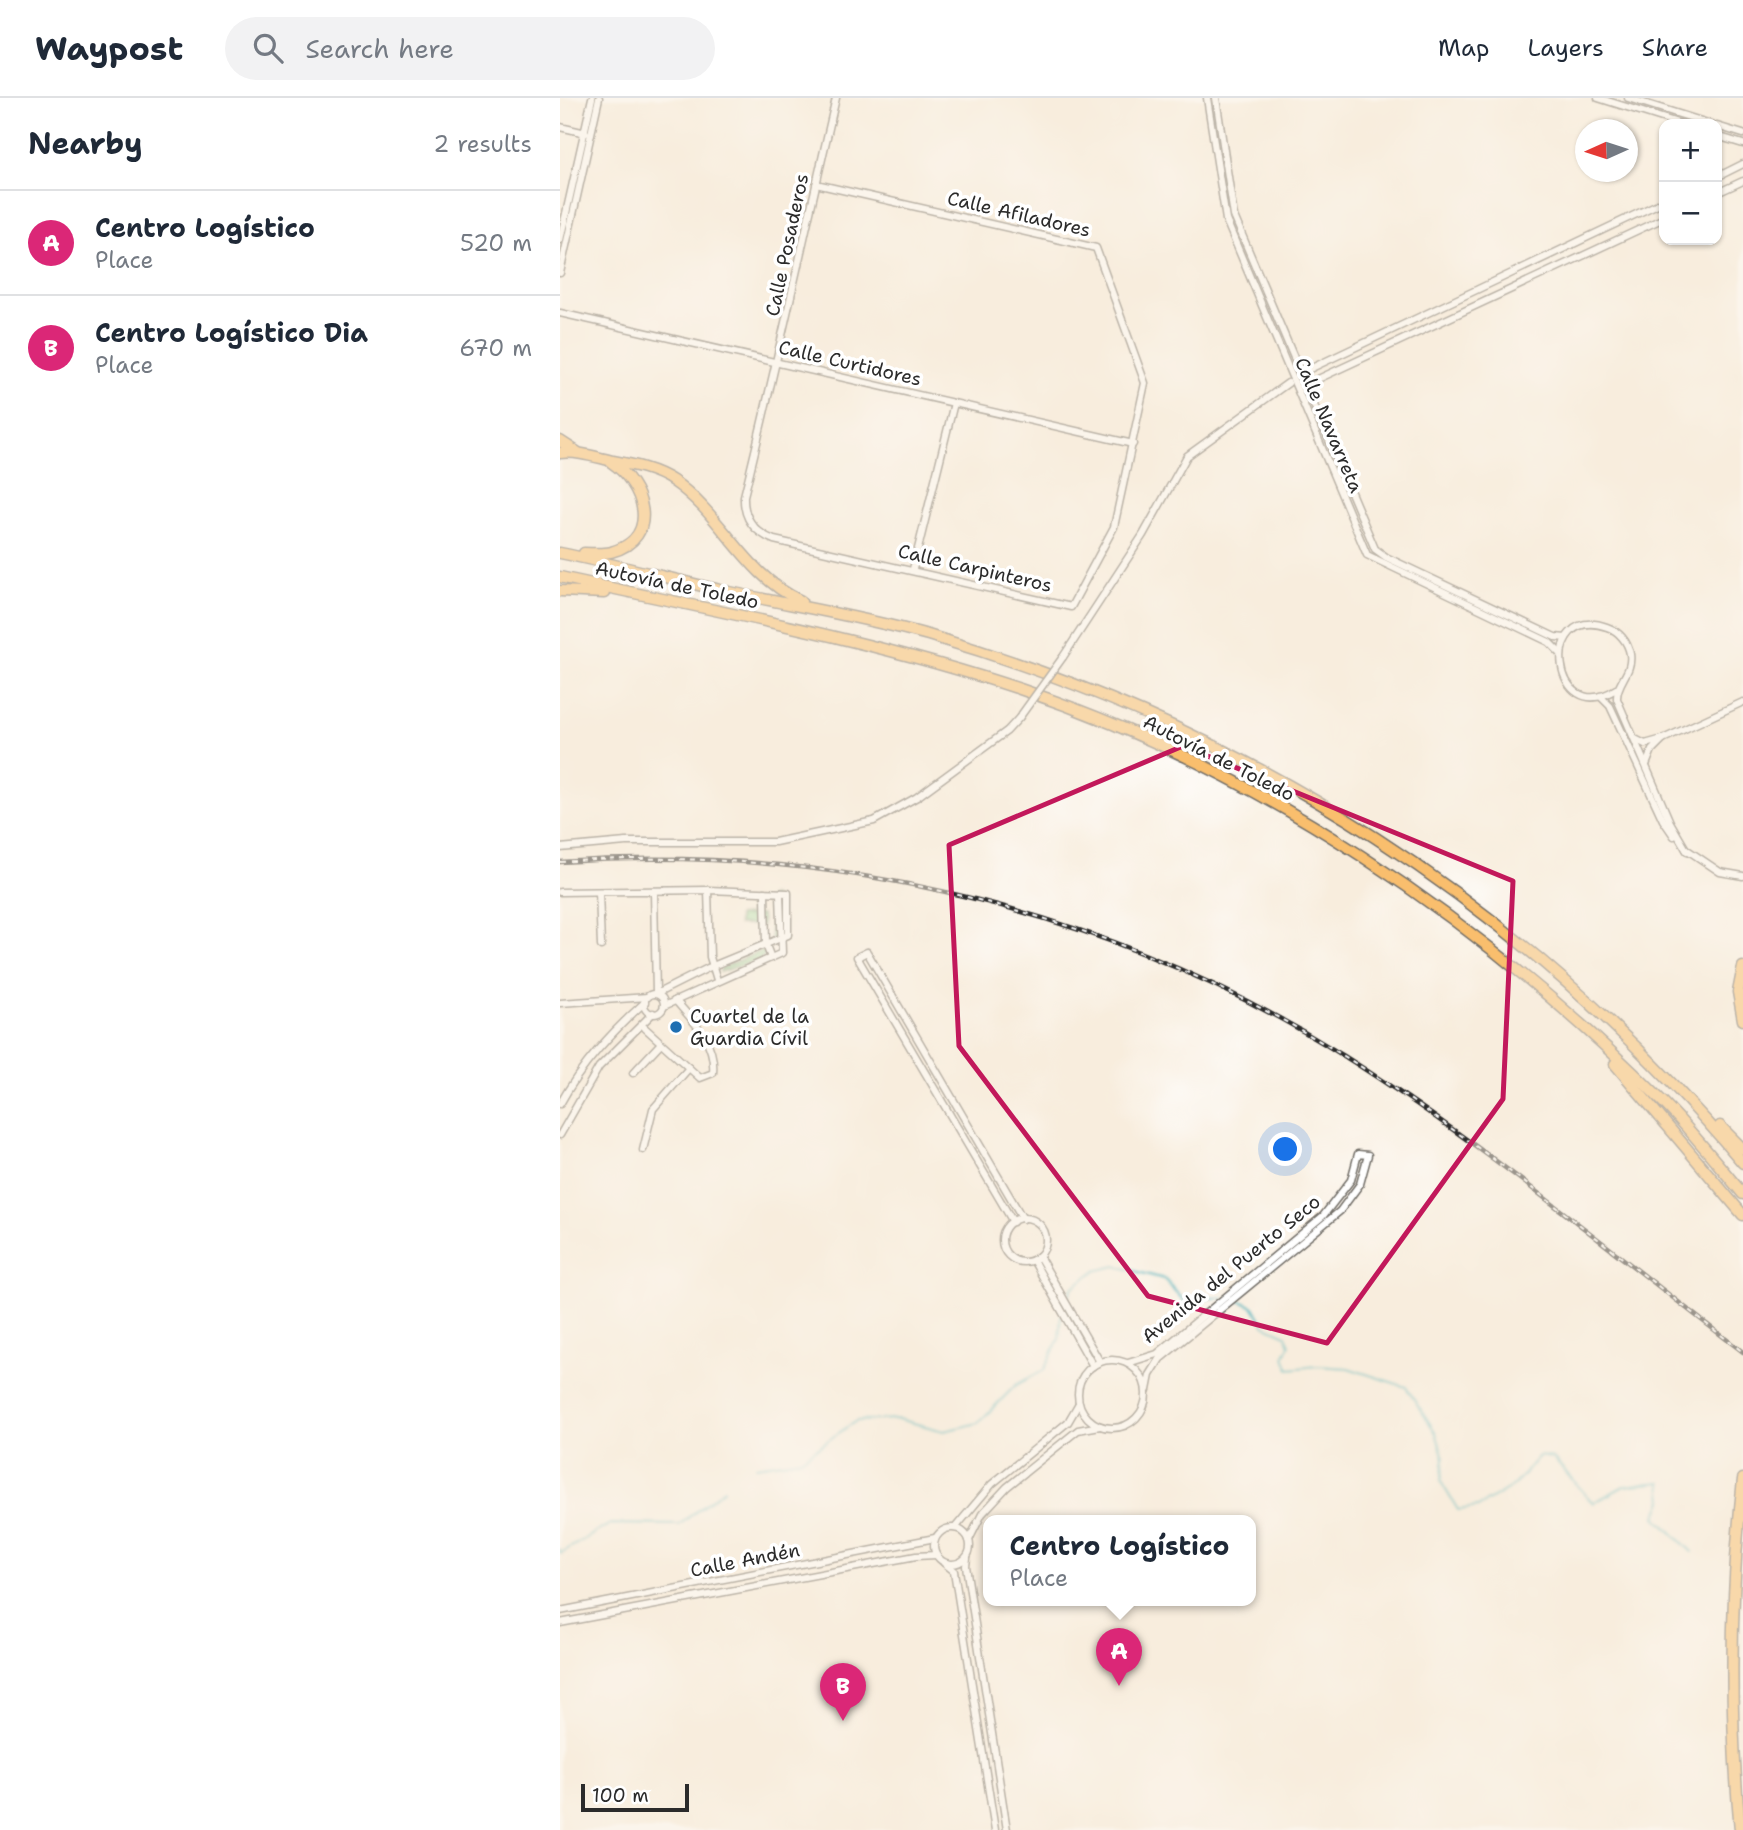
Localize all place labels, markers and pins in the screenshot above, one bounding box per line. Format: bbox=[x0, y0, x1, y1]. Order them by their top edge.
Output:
place label: Cuartel de la Guardia Cívil bbox=[690, 1004, 809, 1051]
marker: Cuartel de la Guardia Cívil bbox=[668, 1019, 684, 1035]
pin: A bbox=[1096, 1628, 1142, 1686]
pin: B bbox=[820, 1663, 866, 1721]

